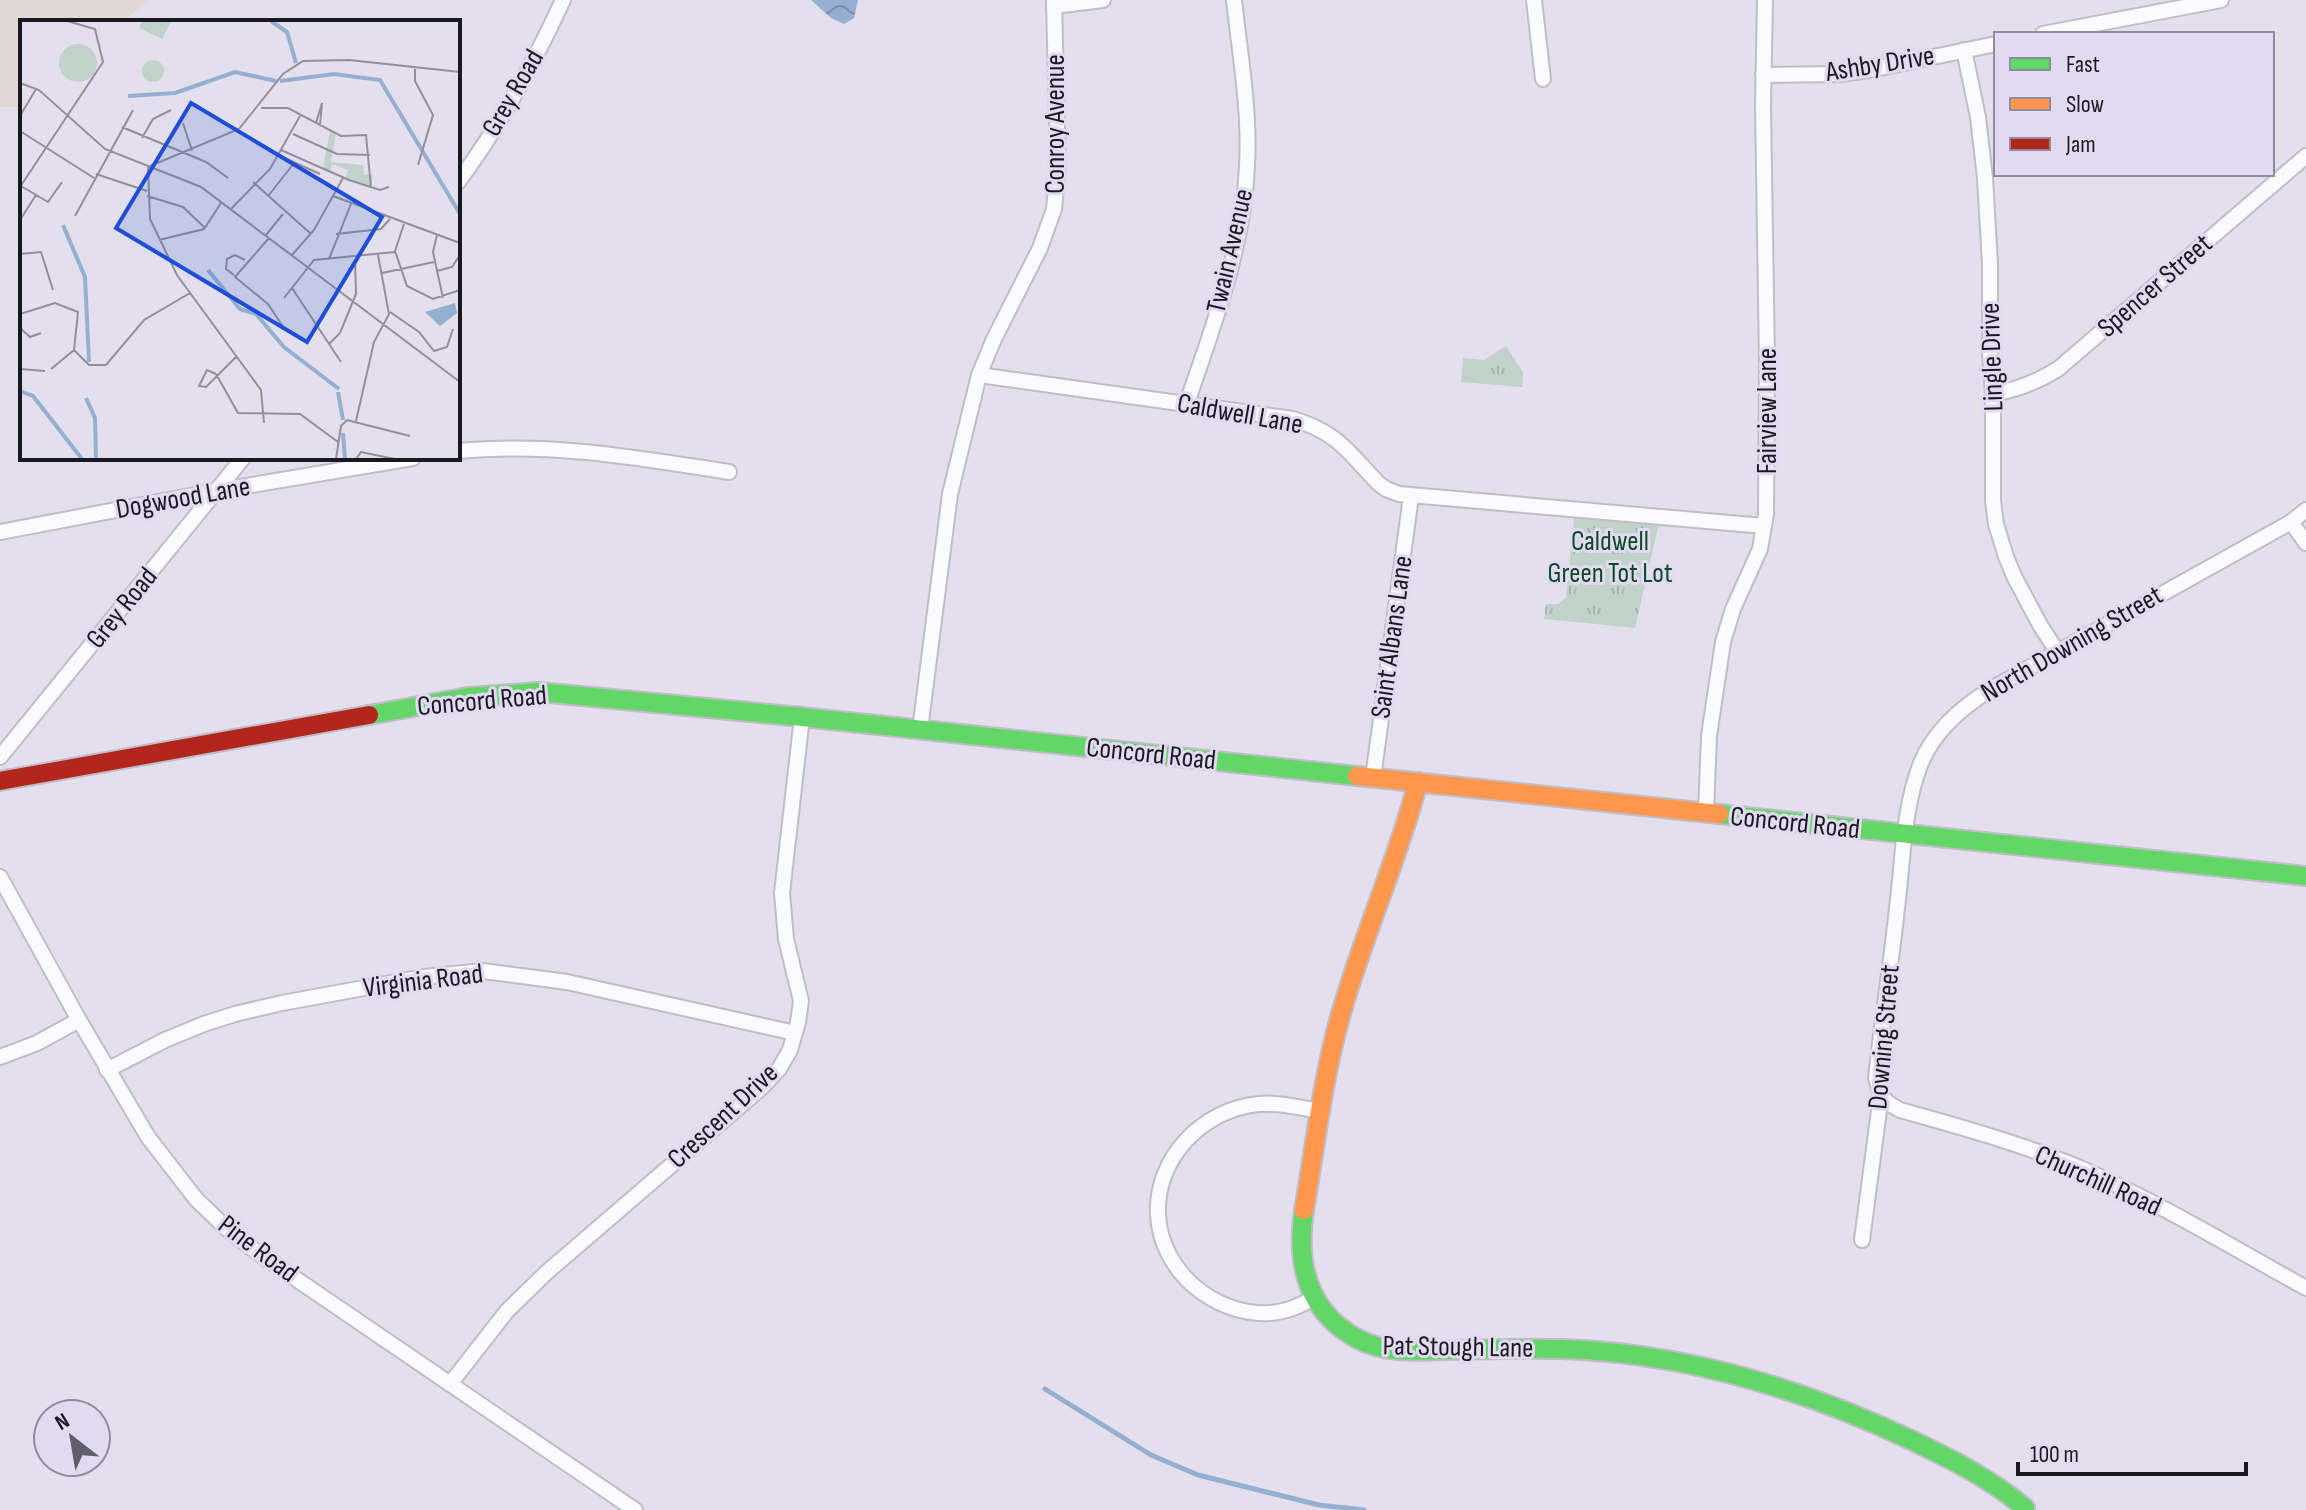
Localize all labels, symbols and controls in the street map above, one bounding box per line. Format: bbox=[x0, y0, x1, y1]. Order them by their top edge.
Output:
inset map bbox=[20, 20, 460, 460]
legend bbox=[1994, 32, 2274, 176]
street label: Ashby Drive bbox=[1822, 39, 1937, 89]
street label: Grey Road bbox=[475, 44, 551, 142]
text: Fast bbox=[2066, 50, 2100, 79]
street label: Conroy Avenue bbox=[1039, 54, 1072, 194]
text: Slow bbox=[2066, 90, 2104, 119]
text: Jam bbox=[2065, 130, 2096, 159]
street label: Twain Avenue bbox=[1200, 186, 1260, 316]
street label: Spencer Street bbox=[2091, 227, 2219, 345]
street label: Lingle Drive bbox=[1974, 302, 2010, 412]
street label: Fairview Lane bbox=[1751, 348, 1784, 474]
street label: Caldwell Lane bbox=[1175, 387, 1305, 441]
street label: Dogwood Lane bbox=[113, 470, 253, 526]
park label: Caldwell Green Tot Lot bbox=[1548, 525, 1672, 590]
street label: Saint Albans Lane bbox=[1364, 554, 1420, 720]
street label: Grey Road bbox=[79, 561, 165, 655]
street label: North Downing Street bbox=[1975, 579, 2169, 709]
street label: Concord Road bbox=[416, 679, 548, 723]
street label: Concord Road bbox=[1085, 731, 1217, 777]
street label: Concord Road bbox=[1729, 800, 1861, 846]
street label: Virginia Road bbox=[361, 957, 485, 1005]
street label: Downing Street bbox=[1861, 963, 1907, 1111]
street label: Crescent Drive bbox=[661, 1057, 785, 1175]
street label: Churchill Road bbox=[2030, 1139, 2166, 1223]
street label: Pine Road bbox=[212, 1208, 304, 1290]
street label: Pat Stough Lane bbox=[1382, 1329, 1534, 1365]
north arrow bbox=[32, 1398, 112, 1478]
text: N bbox=[50, 1408, 74, 1437]
scale bar bbox=[2018, 1426, 2246, 1476]
text: 100 m bbox=[2030, 1440, 2079, 1469]

